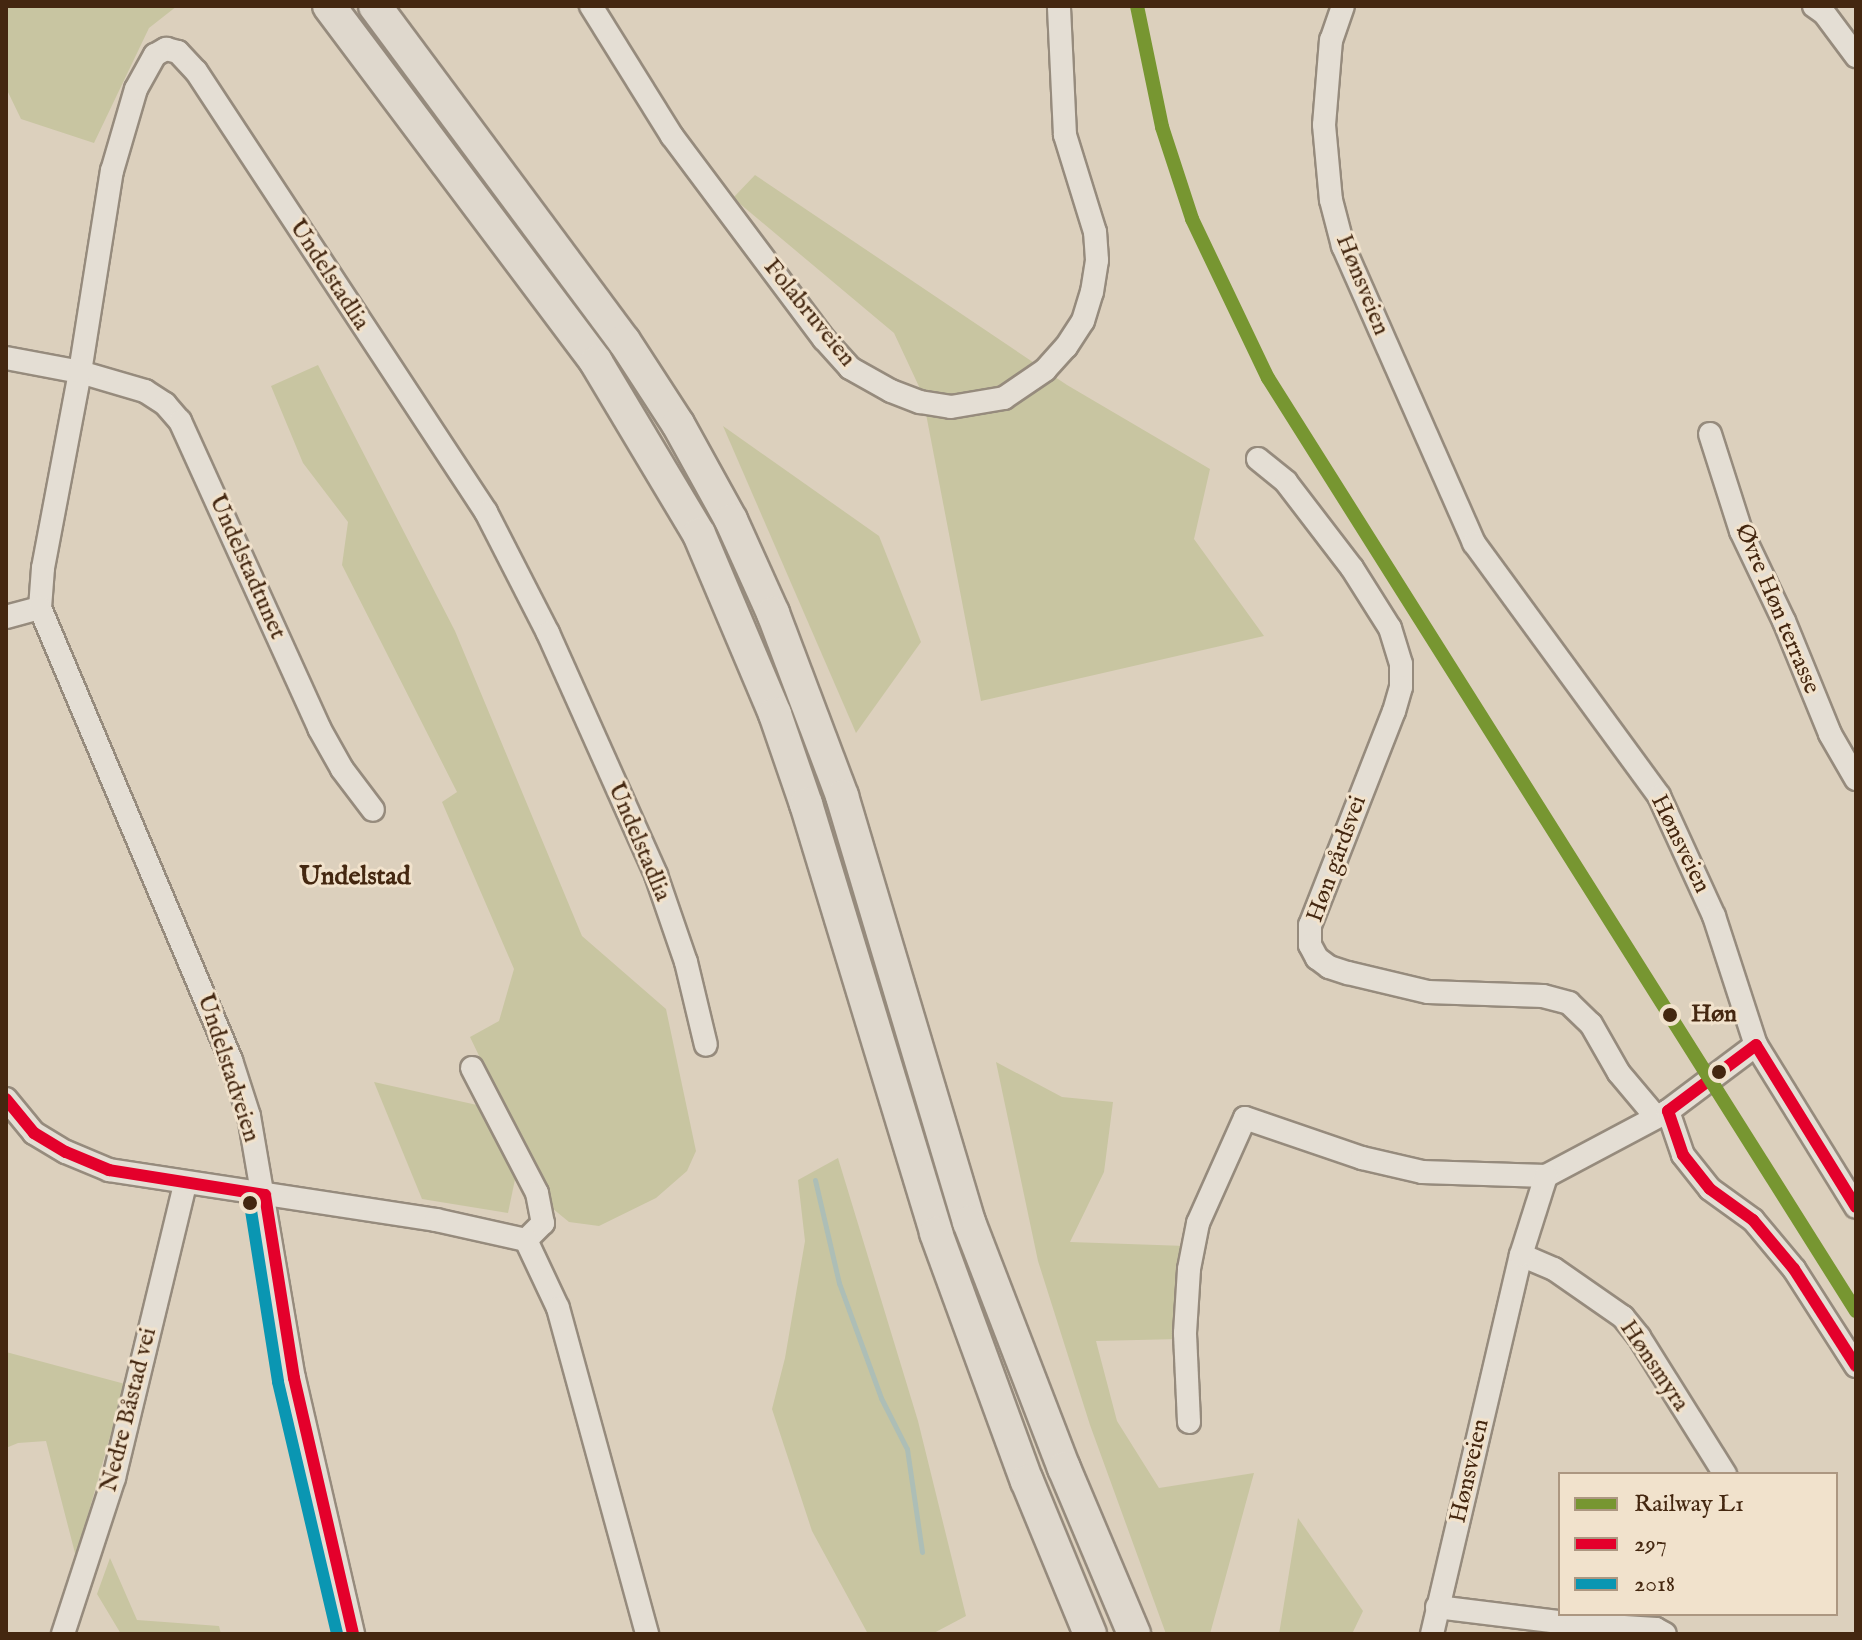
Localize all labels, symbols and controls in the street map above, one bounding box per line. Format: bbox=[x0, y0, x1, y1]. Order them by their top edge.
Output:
street label: Undelstadlia bbox=[283, 214, 375, 336]
street label: Hønsveien bbox=[1329, 230, 1395, 340]
street label: Folabruveien bbox=[757, 253, 861, 373]
street label: Undelstadtunet bbox=[202, 490, 292, 644]
street label: Øvre Høn terrasse bbox=[1728, 520, 1826, 698]
street label: Undelstadlia bbox=[601, 778, 677, 906]
street label: Hønsveien bbox=[1644, 790, 1716, 898]
street label: Høn gårdsvei bbox=[1301, 792, 1373, 926]
district label: Undelstad bbox=[299, 861, 411, 893]
street label: Undelstadveien bbox=[190, 990, 266, 1146]
marker: Høn bbox=[1656, 1001, 1684, 1029]
place label: Høn bbox=[1691, 1001, 1737, 1029]
unlabelled marker bbox=[1711, 1064, 1727, 1080]
unlabelled marker bbox=[242, 1195, 258, 1211]
street label: Hønsmyra bbox=[1613, 1315, 1695, 1417]
street label: Nedre Båstad vei bbox=[95, 1325, 163, 1495]
street label: Hønsveien bbox=[1444, 1416, 1496, 1526]
legend bbox=[1558, 1472, 1838, 1616]
text: Railway L1 bbox=[1634, 1489, 1744, 1520]
text: 297 bbox=[1634, 1529, 1667, 1560]
text: 2018 bbox=[1634, 1569, 1675, 1600]

